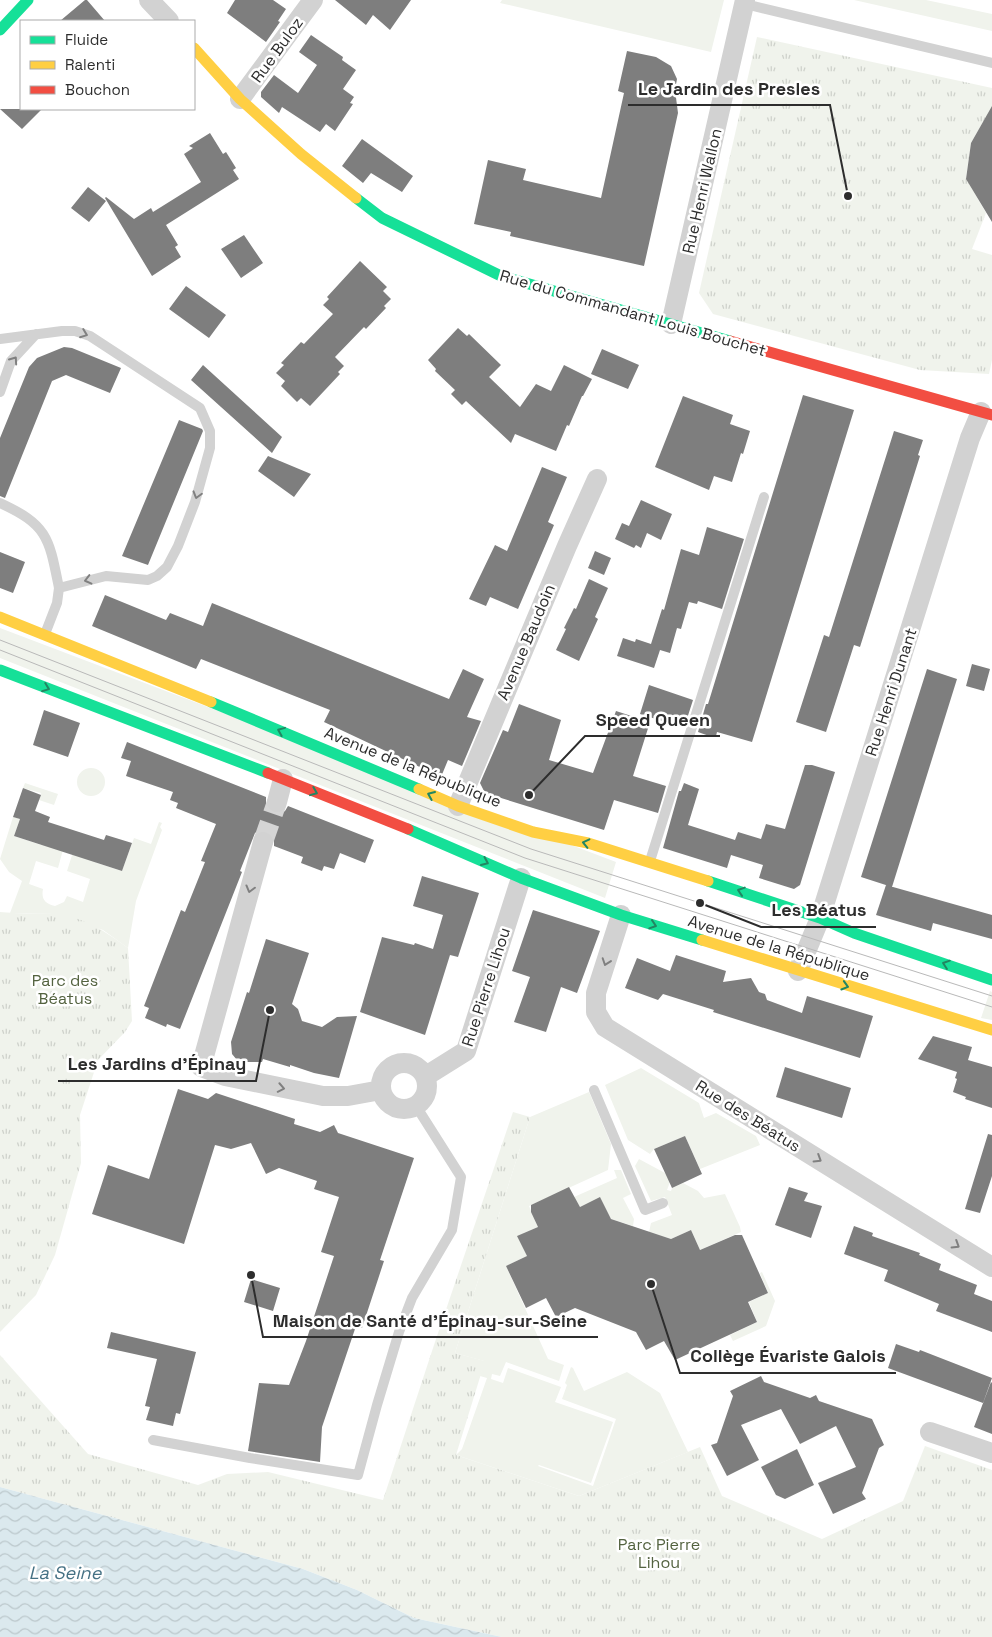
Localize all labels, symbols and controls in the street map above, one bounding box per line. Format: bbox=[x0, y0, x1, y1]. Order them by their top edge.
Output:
street label: Rue Buloz bbox=[246, 13, 308, 87]
legend bbox=[20, 20, 195, 110]
text: Fluide bbox=[65, 30, 108, 49]
text: Ralenti bbox=[65, 55, 115, 74]
callout: Le Jardin des Presles bbox=[628, 72, 830, 105]
text: Le Jardin des Presles bbox=[638, 77, 820, 100]
text: Bouchon bbox=[65, 80, 130, 99]
street label: Rue Henri Wallon bbox=[677, 126, 727, 256]
street label: Rue du Commandant Louis Bouchet bbox=[497, 265, 769, 361]
one-way arrow bbox=[79, 328, 88, 339]
one-way arrow bbox=[8, 356, 17, 366]
one-way arrow bbox=[193, 490, 203, 499]
one-way arrow bbox=[83, 574, 92, 585]
street label: Avenue Baudoin bbox=[492, 581, 560, 703]
street label: Rue Henri Dunant bbox=[860, 625, 922, 759]
one-way arrow bbox=[41, 682, 49, 692]
callout: Speed Queen bbox=[585, 703, 720, 736]
text: Speed Queen bbox=[596, 708, 710, 731]
street label: Avenue de la République bbox=[321, 722, 505, 812]
one-way arrow bbox=[277, 727, 286, 738]
one-way arrow bbox=[309, 785, 318, 796]
one-way arrow bbox=[427, 790, 436, 801]
one-way arrow bbox=[581, 838, 590, 849]
one-way arrow bbox=[480, 855, 489, 866]
one-way arrow bbox=[245, 884, 255, 892]
one-way arrow bbox=[737, 887, 745, 897]
callout: Les Béatus bbox=[761, 894, 876, 927]
text: Les Béatus bbox=[772, 898, 866, 921]
street label: Avenue de la République bbox=[685, 910, 873, 986]
one-way arrow bbox=[648, 920, 657, 930]
street label: Rue Pierre Lihou bbox=[457, 925, 515, 1049]
one-way arrow bbox=[602, 957, 612, 965]
one-way arrow bbox=[942, 960, 951, 970]
park label: Parc des Béatus bbox=[32, 970, 98, 1009]
one-way arrow bbox=[840, 980, 849, 990]
callout: Les Jardins d'Épinay bbox=[58, 1048, 256, 1081]
text: Les Jardins d'Épinay bbox=[68, 1052, 246, 1075]
street label: Rue des Béatus bbox=[691, 1075, 805, 1157]
one-way arrow bbox=[276, 1082, 285, 1093]
one-way arrow bbox=[812, 1153, 821, 1163]
one-way arrow bbox=[950, 1238, 959, 1248]
callout: Maison de Santé d'Épinay-sur-Seine bbox=[263, 1304, 598, 1337]
text: Maison de Santé d'Épinay-sur-Seine bbox=[273, 1309, 587, 1332]
callout: Collège Évariste Galois bbox=[680, 1340, 896, 1373]
text: Collège Évariste Galois bbox=[690, 1344, 886, 1367]
park label: Parc Pierre Lihou bbox=[618, 1534, 700, 1573]
water label: La Seine bbox=[29, 1561, 103, 1584]

